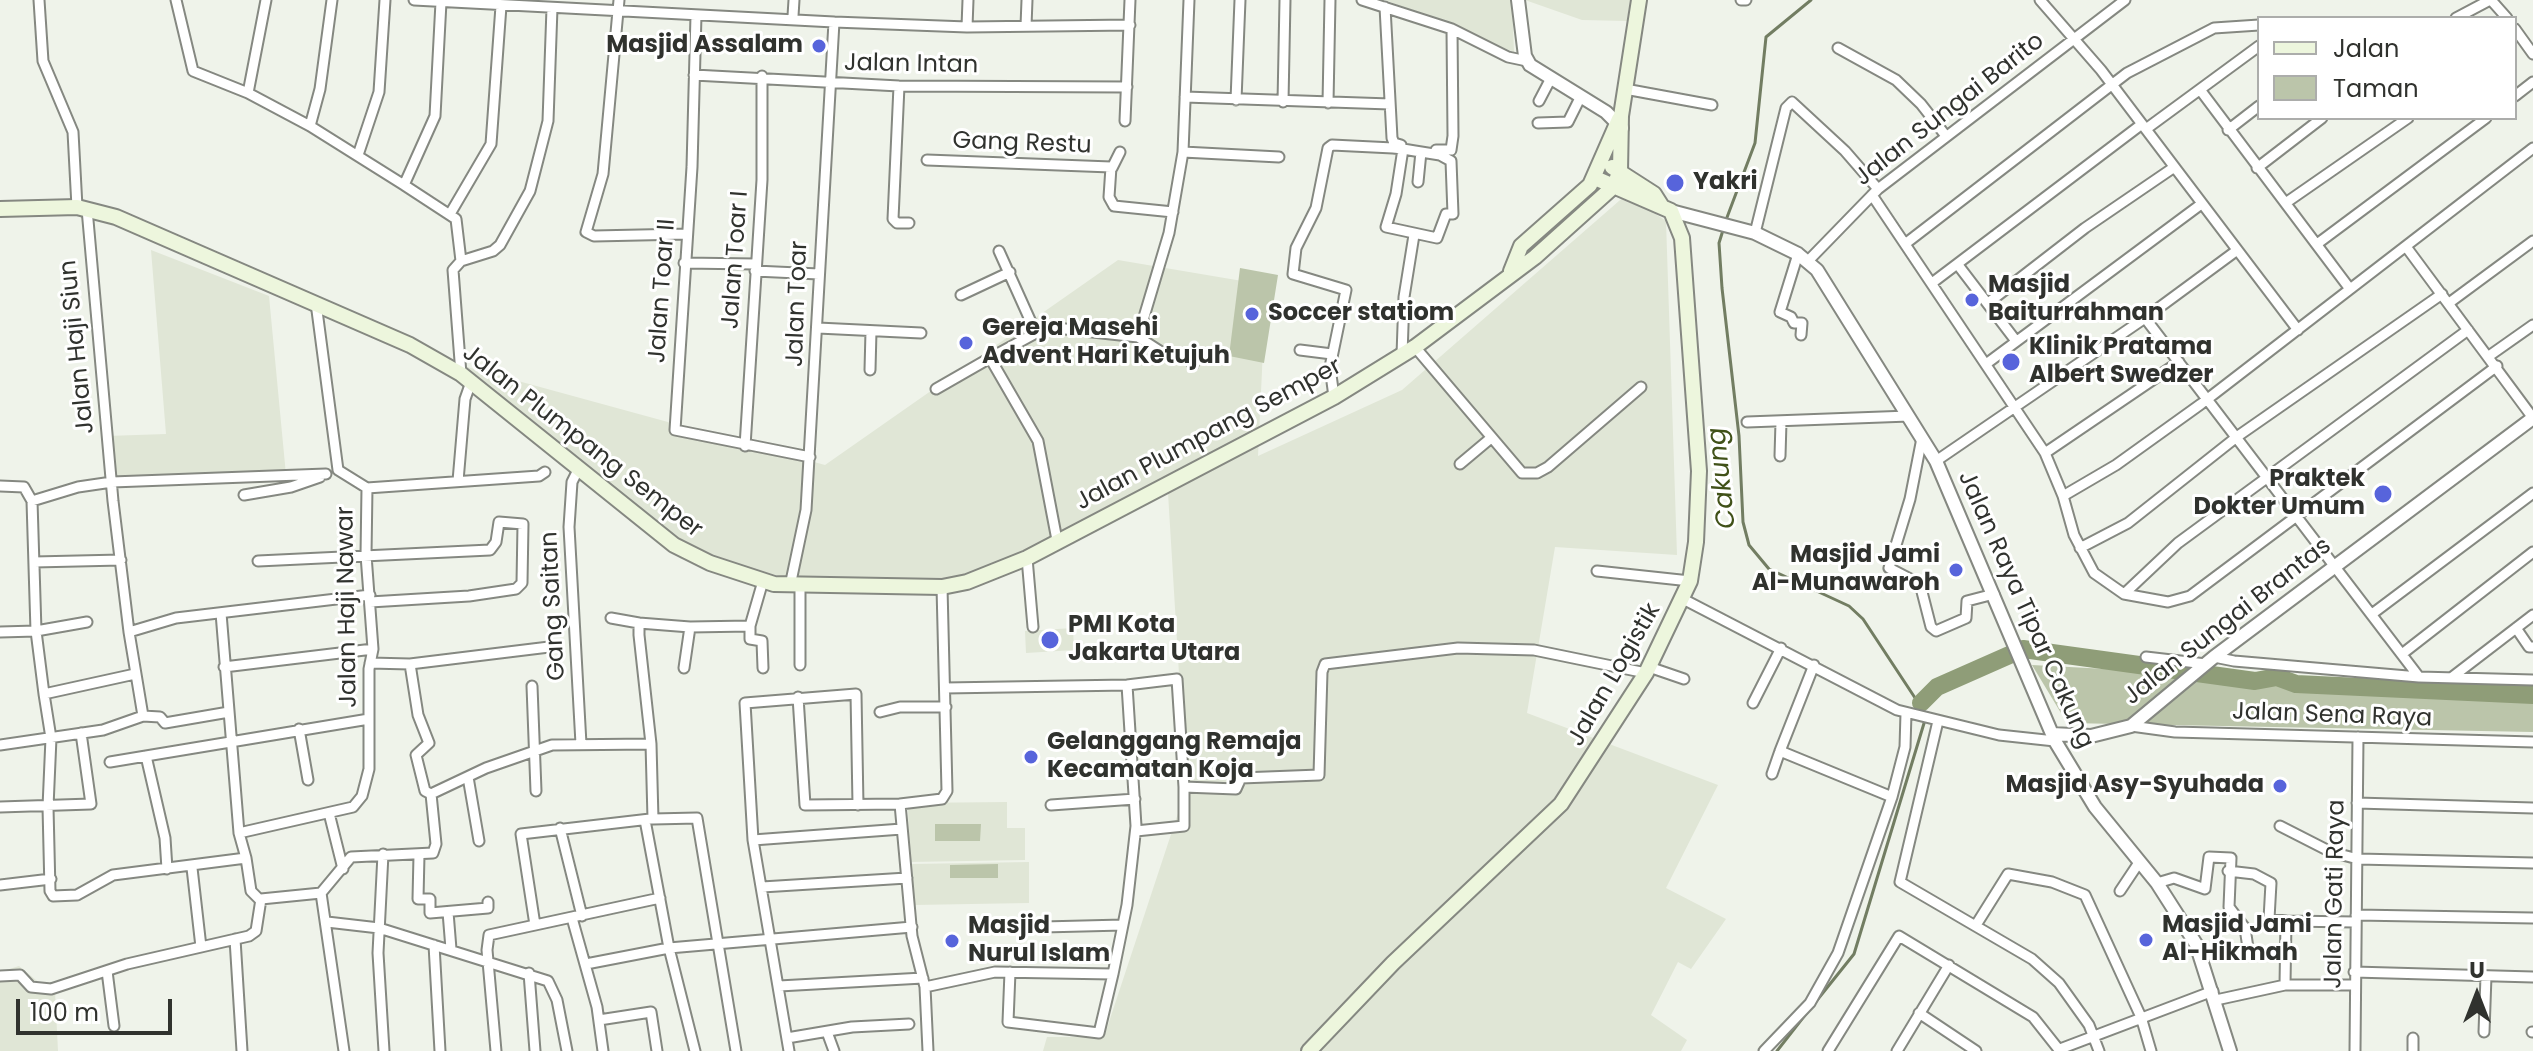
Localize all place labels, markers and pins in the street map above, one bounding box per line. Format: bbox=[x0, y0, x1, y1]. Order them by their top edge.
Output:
place label: Masjid Assalam bbox=[606, 32, 803, 60]
marker: Masjid Assalam bbox=[810, 37, 828, 55]
place label: Yakri bbox=[1693, 169, 1758, 197]
marker: Yakri bbox=[1664, 172, 1686, 194]
place label: Masjid Baiturrahman bbox=[1988, 272, 2164, 328]
marker: Masjid Baiturrahman bbox=[1963, 291, 1981, 309]
place label: Soccer statiom bbox=[1268, 300, 1454, 328]
marker: Soccer statiom bbox=[1243, 305, 1261, 323]
place label: Gereja Masehi Advent Hari Ketujuh bbox=[982, 315, 1230, 371]
marker: Gereja Masehi Advent Hari Ketujuh bbox=[957, 334, 975, 352]
place label: Klinik Pratama Albert Swedzer bbox=[2029, 334, 2214, 390]
marker: Klinik Pratama Albert Swedzer bbox=[2000, 351, 2022, 373]
place label: Praktek Dokter Umum bbox=[2194, 466, 2365, 522]
marker: Praktek Dokter Umum bbox=[2372, 483, 2394, 505]
place label: Masjid Jami Al-Munawaroh bbox=[1752, 542, 1940, 598]
marker: Masjid Jami Al-Munawaroh bbox=[1947, 561, 1965, 579]
place label: PMI Kota Jakarta Utara bbox=[1068, 612, 1240, 668]
marker: PMI Kota Jakarta Utara bbox=[1039, 629, 1061, 651]
place label: Gelanggang Remaja Kecamatan Koja bbox=[1047, 729, 1302, 785]
marker: Gelanggang Remaja Kecamatan Koja bbox=[1022, 748, 1040, 766]
place label: Masjid Asy-Syuhada bbox=[2005, 772, 2264, 800]
marker: Masjid Asy-Syuhada bbox=[2271, 777, 2289, 795]
place label: Masjid Jami Al-Hikmah bbox=[2162, 912, 2312, 968]
place label: Masjid Nurul Islam bbox=[968, 913, 1110, 969]
marker: Masjid Jami Al-Hikmah bbox=[2137, 931, 2155, 949]
marker: Masjid Nurul Islam bbox=[943, 932, 961, 950]

